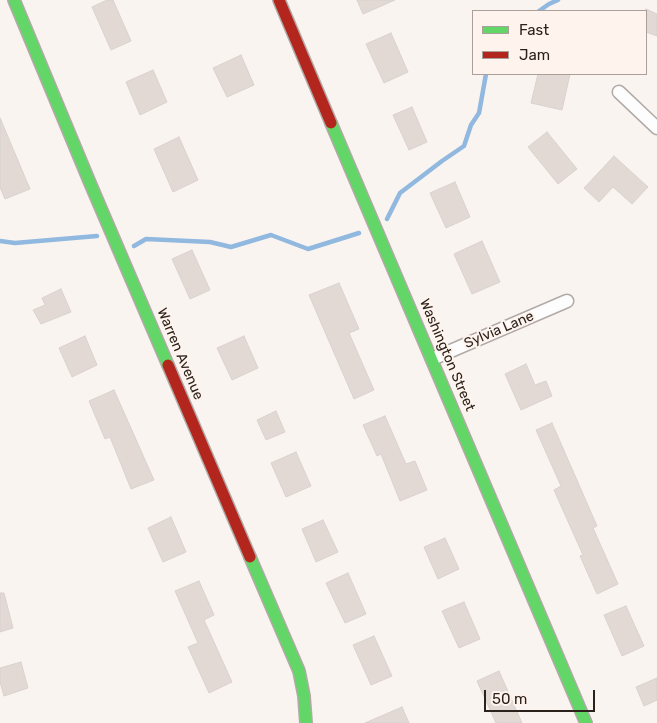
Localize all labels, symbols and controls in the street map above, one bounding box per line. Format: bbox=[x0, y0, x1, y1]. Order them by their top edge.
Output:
legend bbox=[472, 10, 647, 75]
text: Fast bbox=[519, 21, 549, 39]
text: Jam bbox=[519, 46, 550, 64]
street label: Washington Street bbox=[416, 296, 478, 414]
street label: Warren Avenue bbox=[153, 306, 207, 402]
street label: Sylvia Lane bbox=[462, 308, 536, 352]
scale bar bbox=[487, 680, 598, 712]
text: 50 m bbox=[492, 690, 527, 708]

